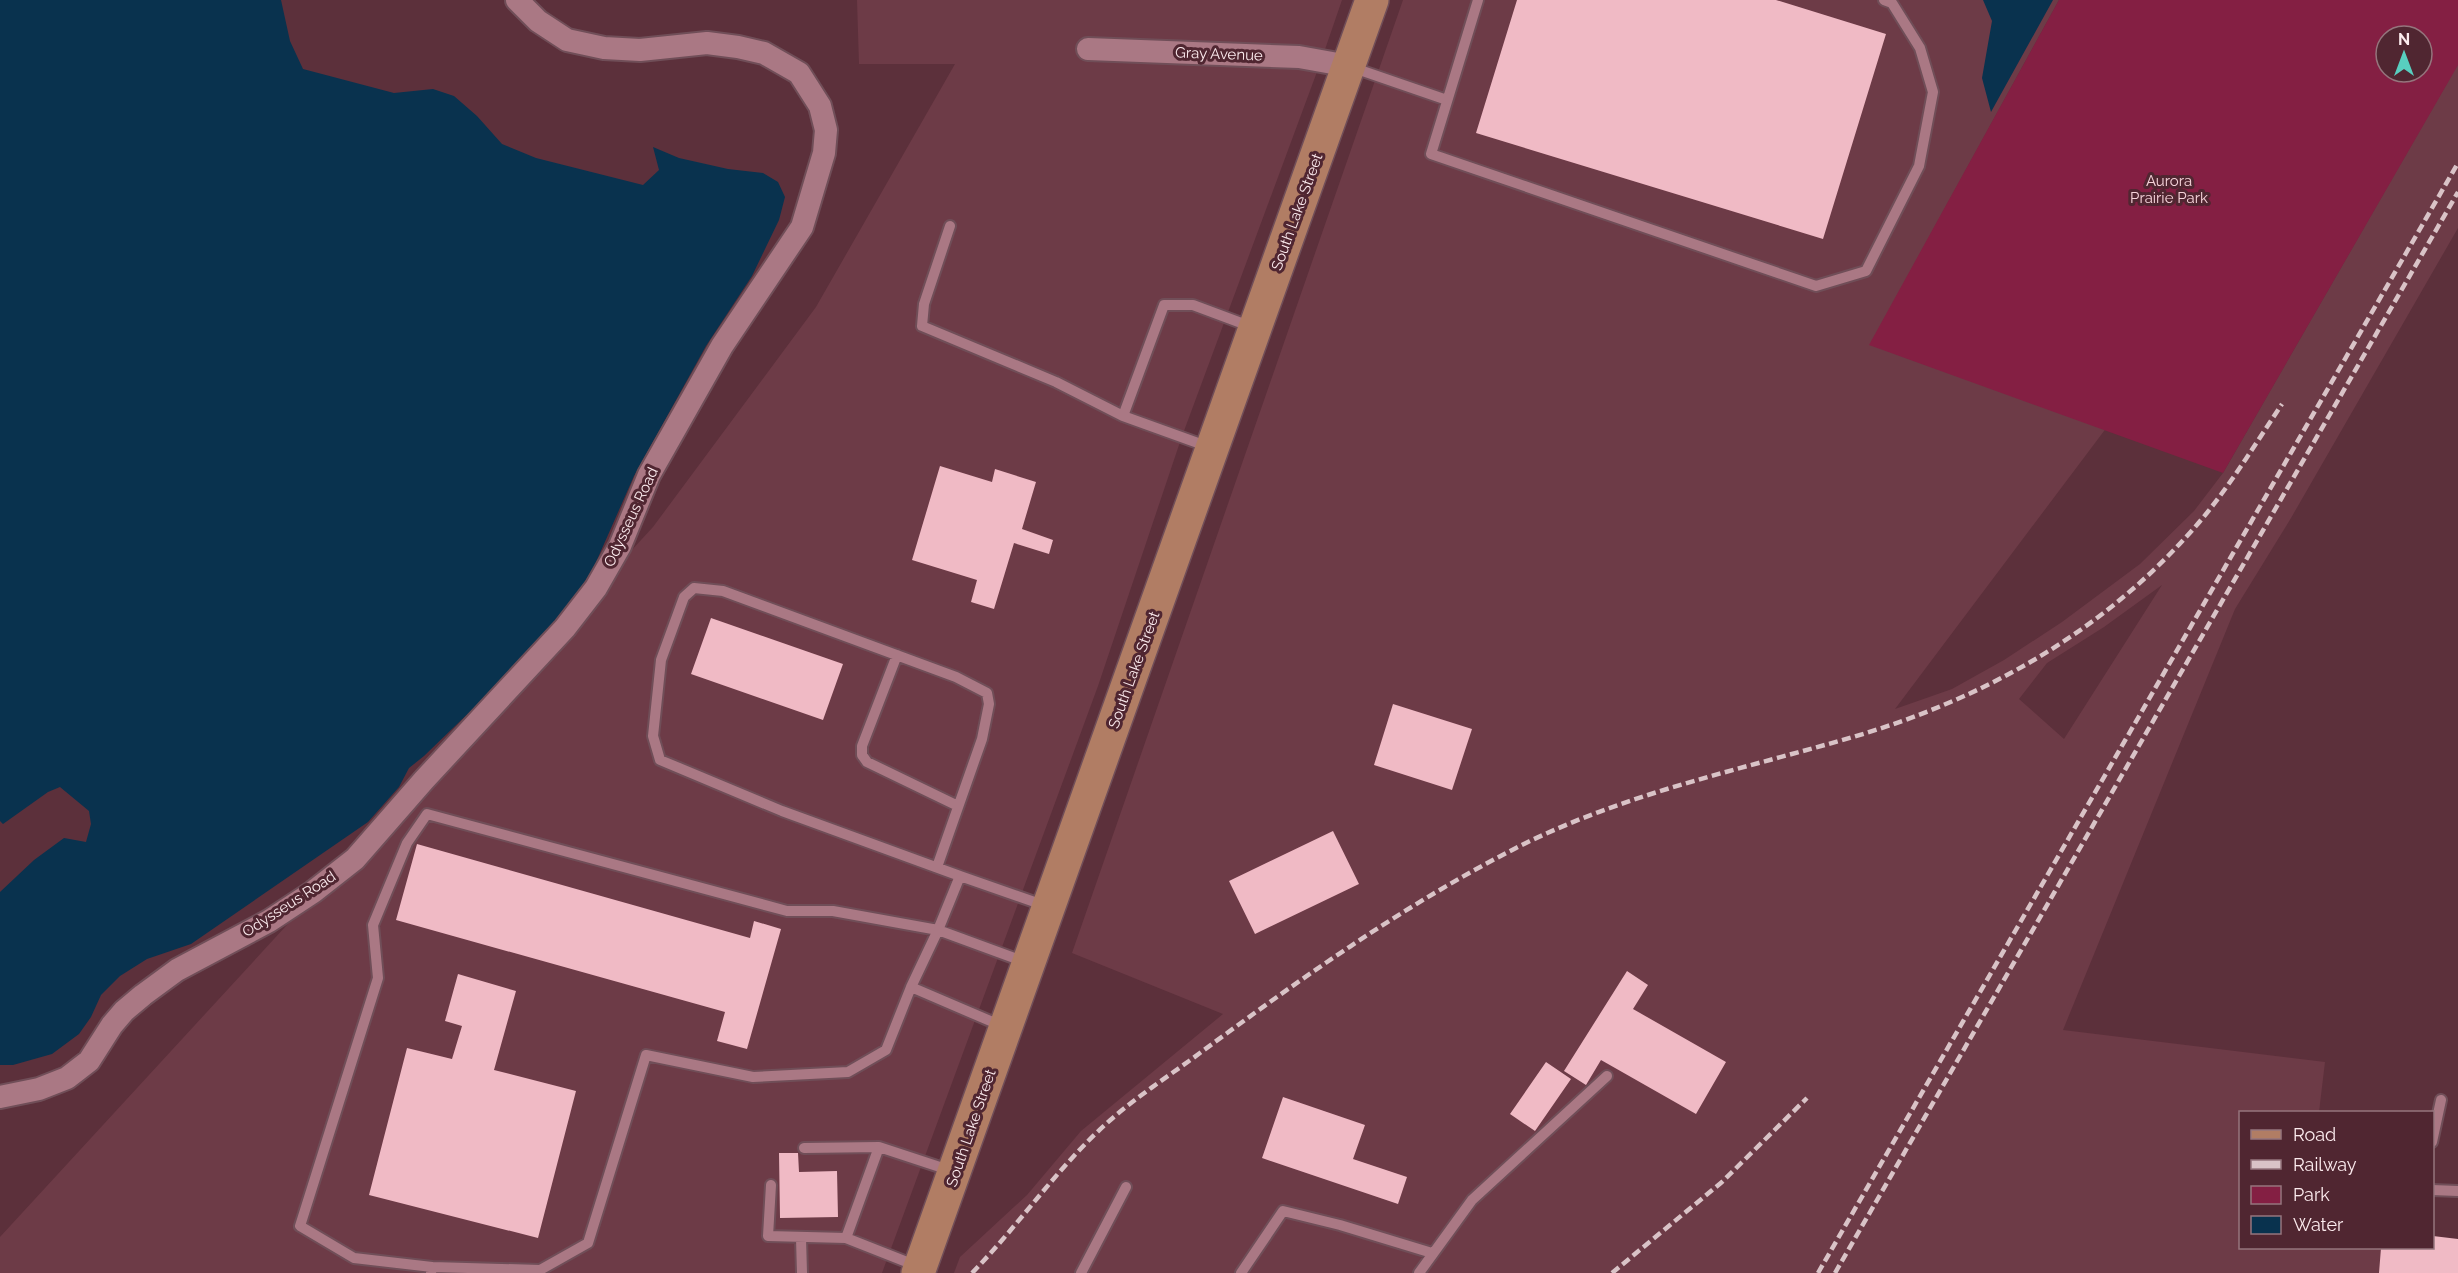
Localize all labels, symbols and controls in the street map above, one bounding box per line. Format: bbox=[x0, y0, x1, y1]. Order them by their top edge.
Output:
north arrow bbox=[2374, 24, 2434, 84]
text: N bbox=[2398, 30, 2410, 49]
street label: Gray Avenue bbox=[1175, 43, 1263, 65]
street label: South Lake Street bbox=[1267, 151, 1327, 273]
park label: Aurora Prairie Park bbox=[2130, 172, 2208, 207]
street label: Odysseus Road bbox=[600, 464, 662, 570]
street label: South Lake Street bbox=[1104, 609, 1164, 731]
street label: Odysseus Road bbox=[239, 867, 339, 941]
street label: South Lake Street bbox=[942, 1067, 1000, 1189]
legend bbox=[2239, 1111, 2434, 1249]
text: Road bbox=[2293, 1124, 2336, 1145]
text: Railway bbox=[2293, 1154, 2357, 1175]
text: Park bbox=[2293, 1184, 2330, 1205]
text: Water bbox=[2293, 1214, 2344, 1235]

